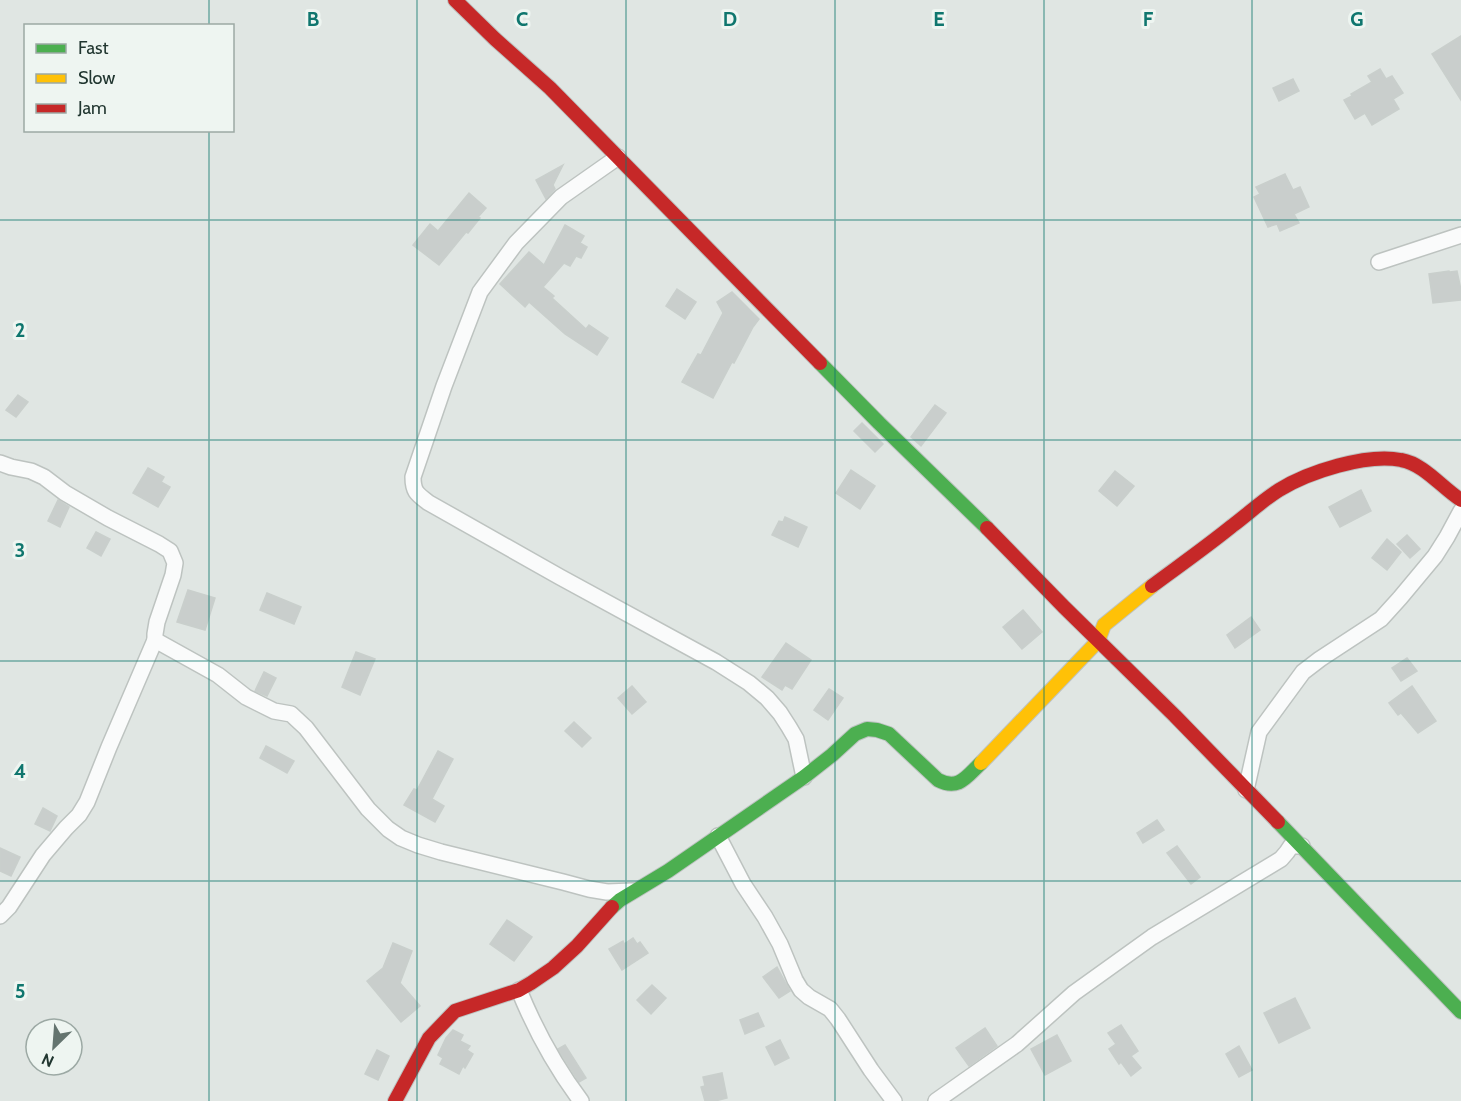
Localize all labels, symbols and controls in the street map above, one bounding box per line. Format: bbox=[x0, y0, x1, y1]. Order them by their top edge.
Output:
text: B bbox=[307, 7, 319, 31]
text: C bbox=[516, 7, 528, 31]
text: D bbox=[723, 7, 737, 31]
text: E bbox=[933, 7, 945, 31]
text: F bbox=[1143, 7, 1154, 31]
text: G bbox=[1350, 7, 1364, 31]
legend bbox=[24, 24, 234, 132]
text: Fast bbox=[78, 37, 109, 59]
text: Slow bbox=[78, 67, 115, 89]
text: Jam bbox=[77, 97, 107, 119]
text: 2 bbox=[15, 318, 25, 342]
text: 3 bbox=[15, 538, 25, 562]
text: 4 bbox=[14, 759, 26, 783]
text: 5 bbox=[15, 979, 25, 1003]
north arrow bbox=[24, 1017, 84, 1077]
text: N bbox=[39, 1049, 57, 1071]

